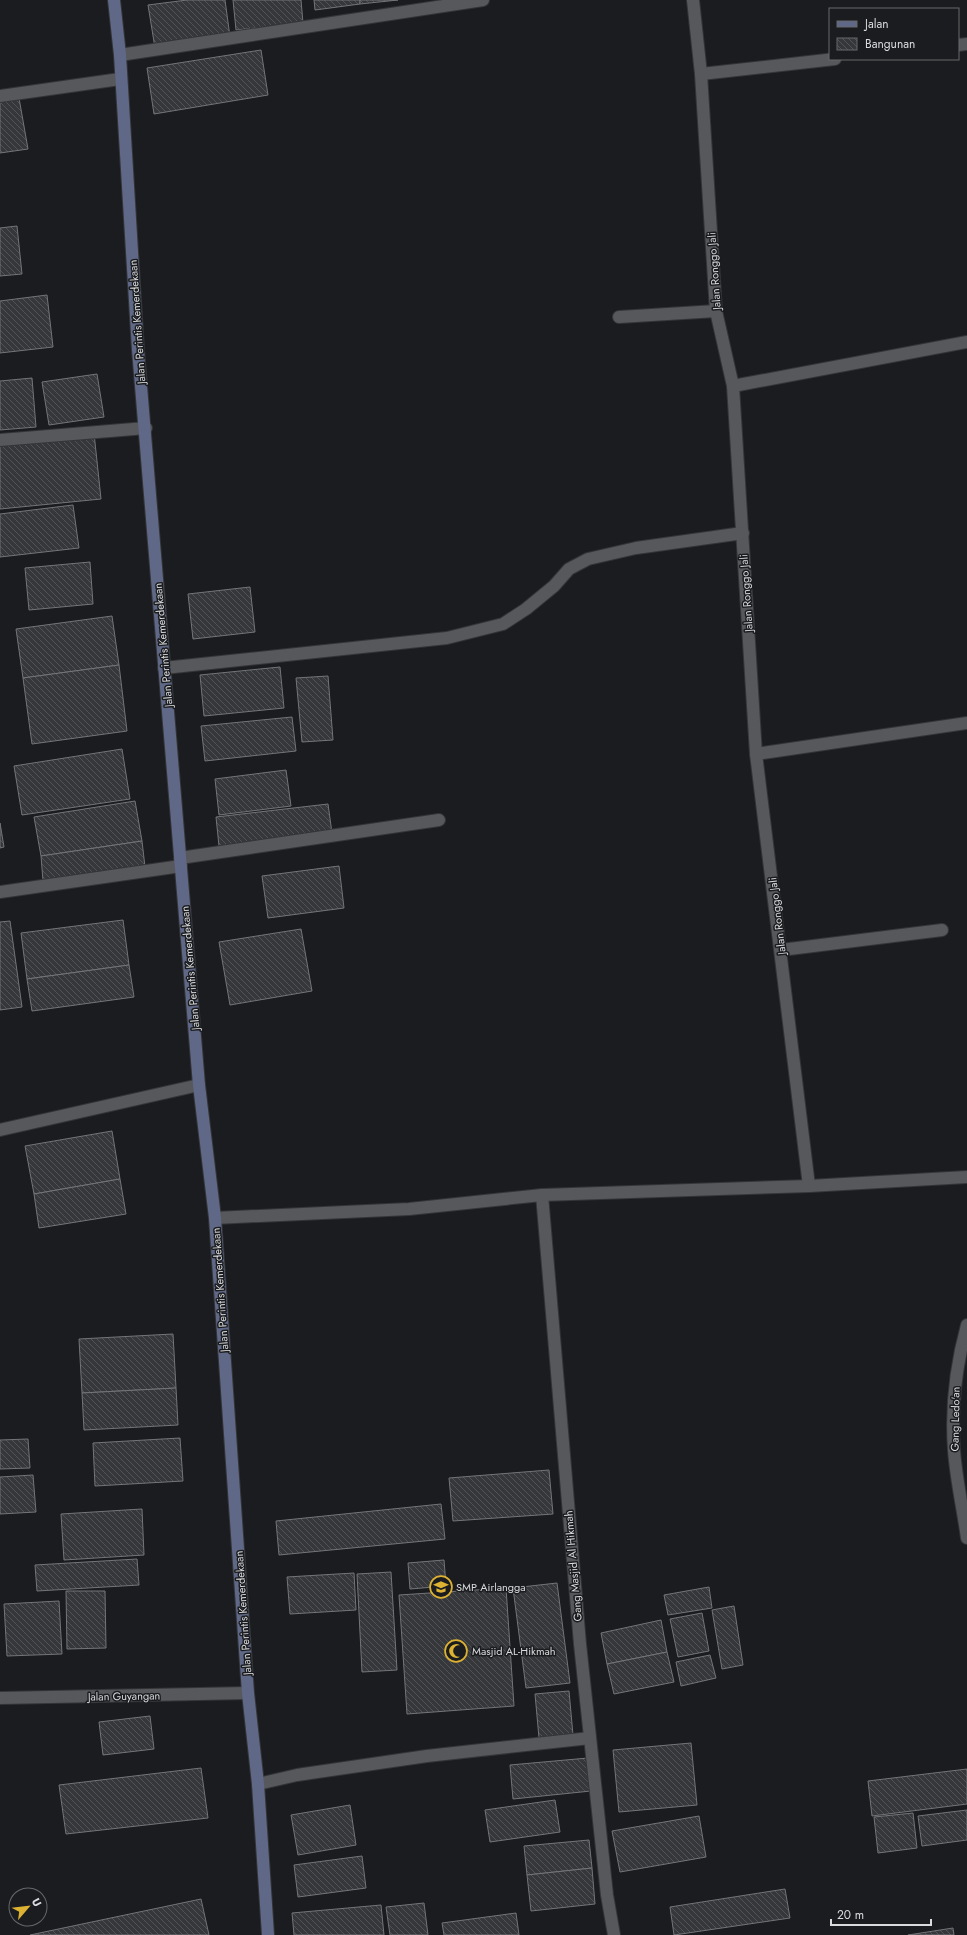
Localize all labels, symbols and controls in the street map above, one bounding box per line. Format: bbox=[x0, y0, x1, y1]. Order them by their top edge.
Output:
legend bbox=[829, 8, 959, 60]
text: Jalan bbox=[863, 15, 888, 33]
text: Bangunan bbox=[865, 35, 915, 53]
street label: Jalan Ronggo Jali bbox=[703, 231, 725, 312]
street label: Jalan Perintis Kemerdekaan bbox=[125, 259, 149, 387]
street label: Jalan Ronggo Jali bbox=[735, 553, 757, 634]
street label: Jalan Perintis Kemerdekaan bbox=[150, 582, 177, 710]
street label: Jalan Ronggo Jali bbox=[764, 876, 790, 958]
street label: Jalan Perintis Kemerdekaan bbox=[177, 905, 204, 1033]
street label: Jalan Perintis Kemerdekaan bbox=[208, 1227, 232, 1355]
street label: Gang Ledo'an bbox=[946, 1386, 964, 1452]
street label: Gang Masjid Al Hikmah bbox=[560, 1510, 586, 1622]
street label: Jalan Perintis Kemerdekaan bbox=[231, 1550, 255, 1678]
school or university icon: SMP Airlangga bbox=[428, 1574, 454, 1600]
place label: SMP Airlangga bbox=[456, 1579, 526, 1595]
mosque icon: Masjid AL-Hikmah bbox=[443, 1638, 469, 1664]
place label: Masjid AL-Hikmah bbox=[472, 1643, 556, 1659]
street label: Jalan Guyangan bbox=[86, 1687, 160, 1705]
north arrow bbox=[8, 1887, 48, 1927]
text: U bbox=[28, 1895, 46, 1909]
scale bar bbox=[831, 1901, 931, 1927]
text: 20 m bbox=[837, 1906, 864, 1924]

